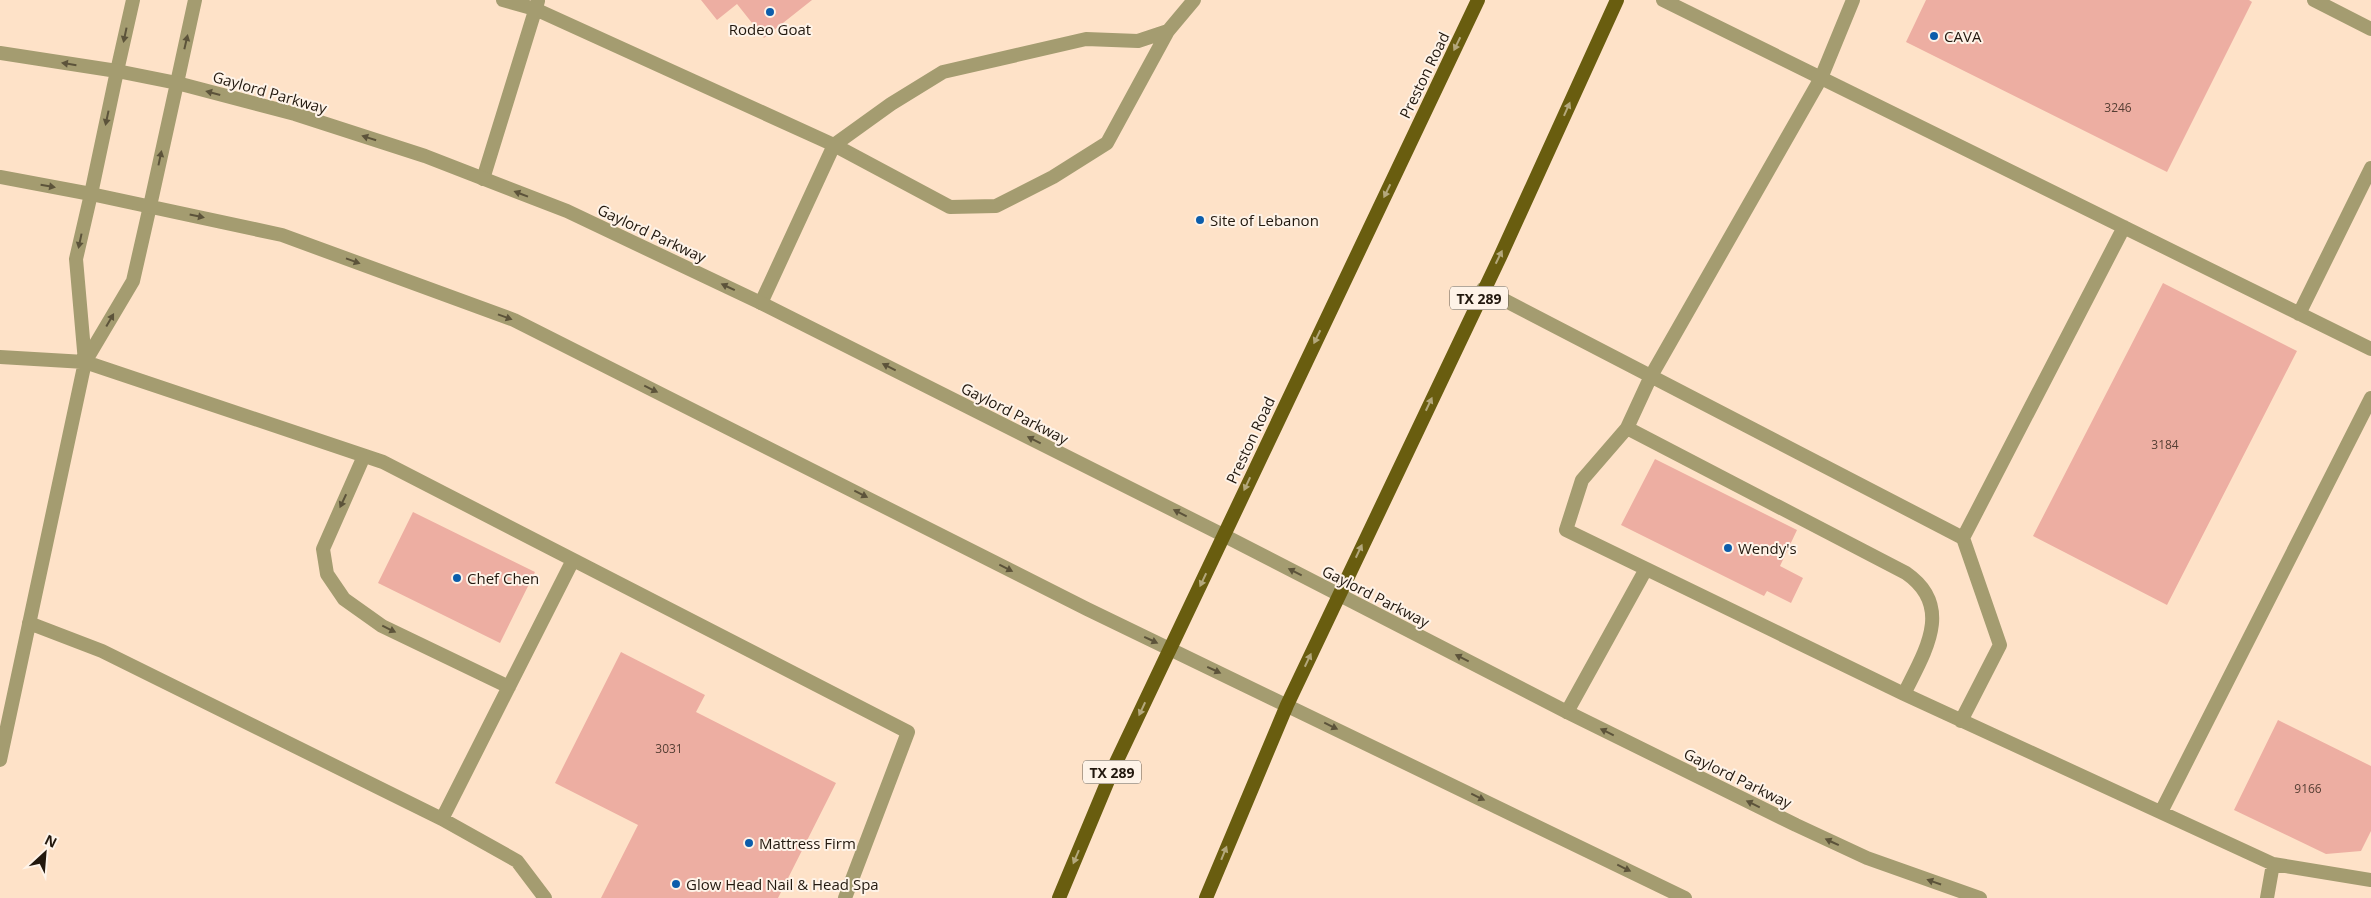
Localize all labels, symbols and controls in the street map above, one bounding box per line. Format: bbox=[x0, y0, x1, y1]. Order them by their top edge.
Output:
marker: Rodeo Goat bbox=[764, 6, 776, 18]
place label: Rodeo Goat bbox=[729, 19, 811, 39]
place label: CAVA bbox=[1944, 26, 1982, 46]
one-way arrow bbox=[121, 28, 129, 43]
street label: Preston Road bbox=[1394, 28, 1454, 122]
marker: CAVA bbox=[1928, 30, 1940, 42]
one-way arrow bbox=[182, 34, 190, 49]
one-way arrow bbox=[1453, 37, 1461, 51]
one-way arrow bbox=[61, 59, 77, 67]
street label: Gaylord Parkway bbox=[211, 66, 330, 118]
one-way arrow bbox=[205, 89, 220, 97]
house number: 3246 bbox=[2104, 99, 2132, 116]
one-way arrow bbox=[1563, 102, 1571, 116]
one-way arrow bbox=[103, 111, 111, 126]
one-way arrow bbox=[361, 134, 376, 141]
one-way arrow bbox=[156, 151, 164, 166]
one-way arrow bbox=[40, 182, 56, 190]
one-way arrow bbox=[1383, 184, 1391, 198]
one-way arrow bbox=[514, 189, 529, 197]
street label: Gaylord Parkway bbox=[594, 199, 710, 267]
place label: Site of Lebanon bbox=[1210, 210, 1319, 230]
one-way arrow bbox=[190, 212, 205, 220]
marker: Site of Lebanon bbox=[1194, 214, 1206, 226]
one-way arrow bbox=[76, 234, 84, 250]
one-way arrow bbox=[1495, 250, 1503, 264]
one-way arrow bbox=[346, 257, 361, 265]
one-way arrow bbox=[721, 283, 735, 291]
road number: TX 289 bbox=[1450, 286, 1508, 310]
one-way arrow bbox=[105, 314, 114, 327]
one-way arrow bbox=[498, 314, 513, 321]
one-way arrow bbox=[1313, 330, 1321, 344]
one-way arrow bbox=[882, 363, 896, 371]
street label: Gaylord Parkway bbox=[958, 377, 1072, 449]
one-way arrow bbox=[644, 385, 658, 393]
street label: Preston Road bbox=[1221, 393, 1279, 487]
one-way arrow bbox=[1425, 397, 1433, 411]
one-way arrow bbox=[1027, 436, 1042, 445]
house number: 3184 bbox=[2151, 436, 2179, 453]
one-way arrow bbox=[1243, 477, 1251, 491]
one-way arrow bbox=[853, 490, 868, 498]
one-way arrow bbox=[339, 493, 348, 508]
one-way arrow bbox=[1172, 509, 1187, 517]
place label: Wendy's bbox=[1738, 538, 1797, 558]
marker: Wendy's bbox=[1722, 542, 1734, 554]
one-way arrow bbox=[1355, 543, 1364, 558]
street label: Gaylord Parkway bbox=[1319, 560, 1433, 632]
one-way arrow bbox=[998, 564, 1013, 572]
place label: Chef Chen bbox=[467, 568, 539, 588]
one-way arrow bbox=[1288, 568, 1302, 576]
marker: Chef Chen bbox=[451, 572, 463, 584]
one-way arrow bbox=[1198, 572, 1207, 587]
one-way arrow bbox=[382, 626, 396, 634]
one-way arrow bbox=[1144, 636, 1158, 644]
one-way arrow bbox=[1304, 653, 1312, 667]
one-way arrow bbox=[1455, 654, 1469, 662]
one-way arrow bbox=[1207, 666, 1221, 674]
one-way arrow bbox=[1138, 702, 1146, 716]
one-way arrow bbox=[1324, 721, 1339, 730]
one-way arrow bbox=[1600, 728, 1614, 736]
house number: 3031 bbox=[655, 740, 683, 757]
street label: Gaylord Parkway bbox=[1681, 743, 1796, 813]
road number: TX 289 bbox=[1083, 760, 1141, 784]
house number: 9166 bbox=[2294, 780, 2322, 797]
one-way arrow bbox=[1470, 792, 1485, 801]
one-way arrow bbox=[1746, 800, 1760, 808]
north arrow bbox=[20, 828, 70, 878]
text: N bbox=[42, 830, 60, 852]
place label: Mattress Firm bbox=[759, 833, 856, 853]
marker: Mattress Firm bbox=[743, 837, 755, 849]
one-way arrow bbox=[1825, 838, 1839, 846]
one-way arrow bbox=[1221, 846, 1229, 860]
one-way arrow bbox=[1072, 850, 1080, 864]
one-way arrow bbox=[1616, 864, 1631, 872]
place label: Glow Head Nail & Head Spa bbox=[686, 874, 879, 894]
marker: Glow Head Nail & Head Spa bbox=[670, 878, 682, 890]
one-way arrow bbox=[1926, 878, 1941, 886]

